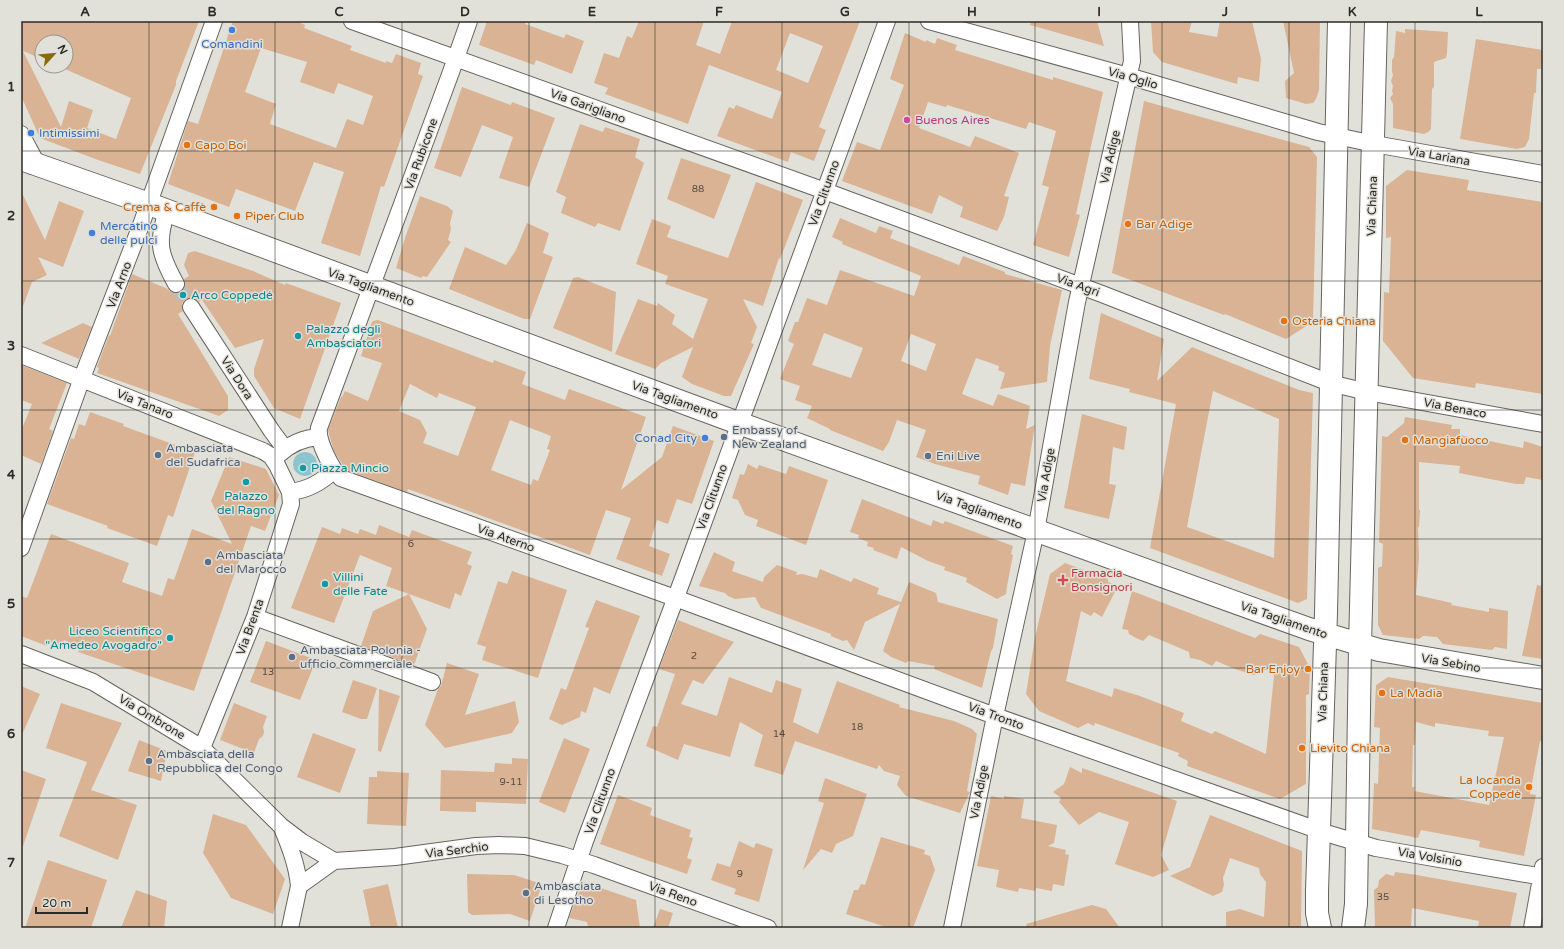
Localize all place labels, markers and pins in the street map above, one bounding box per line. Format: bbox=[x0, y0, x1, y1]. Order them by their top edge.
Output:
marker: Comandini bbox=[227, 25, 237, 35]
place label: Comandini bbox=[201, 37, 263, 51]
place label: Buenos Aires bbox=[915, 113, 990, 127]
marker: Buenos Aires bbox=[902, 115, 912, 125]
place label: Intimissimi bbox=[39, 126, 100, 140]
marker: Intimissimi bbox=[26, 128, 36, 138]
place label: Capo Boi bbox=[195, 138, 247, 152]
marker: Capo Boi bbox=[182, 140, 192, 150]
place label: Crema & Caffè bbox=[123, 200, 206, 214]
marker: Crema & Caffè bbox=[209, 202, 219, 212]
place label: Piper Club bbox=[245, 209, 304, 223]
marker: Piper Club bbox=[232, 211, 242, 221]
place label: Bar Adige bbox=[1136, 217, 1193, 231]
place label: Mercatino delle pulci bbox=[100, 219, 158, 247]
marker: Bar Adige bbox=[1123, 219, 1133, 229]
marker: Mercatino delle pulci bbox=[87, 228, 97, 238]
place label: Arco Coppedé bbox=[191, 288, 273, 302]
marker: Arco Coppedé bbox=[178, 290, 188, 300]
place label: Osteria Chiana bbox=[1292, 314, 1376, 328]
marker: Osteria Chiana bbox=[1279, 316, 1289, 326]
place label: Palazzo degli Ambasciatori bbox=[306, 322, 381, 350]
marker: Palazzo degli Ambasciatori bbox=[293, 331, 303, 341]
place label: Embassy of New Zealand bbox=[732, 423, 807, 451]
place label: Conad City bbox=[635, 431, 698, 445]
marker: Embassy of New Zealand bbox=[719, 432, 729, 442]
marker: Conad City bbox=[700, 433, 710, 443]
place label: Mangiafuoco bbox=[1413, 433, 1489, 447]
marker: Mangiafuoco bbox=[1400, 435, 1410, 445]
place label: Ambasciata del Sudafrica bbox=[166, 441, 241, 469]
place label: Eni Live bbox=[936, 449, 980, 463]
marker: Ambasciata del Sudafrica bbox=[153, 450, 163, 460]
marker: Eni Live bbox=[923, 451, 933, 461]
place label: Piazza Mincio bbox=[311, 461, 389, 475]
marker: Piazza Mincio bbox=[298, 463, 308, 473]
marker: Palazzo del Ragno bbox=[241, 477, 251, 487]
place label: Palazzo del Ragno bbox=[217, 489, 275, 517]
place label: Ambasciata del Marocco bbox=[216, 548, 287, 576]
marker: Ambasciata del Marocco bbox=[203, 557, 213, 567]
place label: Farmacia Bonsignori bbox=[1071, 566, 1132, 594]
place label: Villini delle Fate bbox=[333, 570, 388, 598]
marker: Farmacia Bonsignori bbox=[1058, 575, 1068, 585]
marker: Villini delle Fate bbox=[320, 579, 330, 589]
place label: Liceo Scientifico "Amedeo Avogadro" bbox=[45, 624, 162, 652]
marker: Liceo Scientifico "Amedeo Avogadro" bbox=[165, 633, 175, 643]
place label: Ambasciata Polonia - ufficio commerciale bbox=[300, 643, 421, 671]
marker: Ambasciata Polonia - ufficio commerciale bbox=[287, 652, 297, 662]
place label: Bar Enjoy bbox=[1246, 662, 1301, 676]
marker: Bar Enjoy bbox=[1303, 664, 1313, 674]
place label: La Madia bbox=[1390, 686, 1442, 700]
marker: La Madia bbox=[1377, 688, 1387, 698]
place label: Lievito Chiana bbox=[1310, 741, 1390, 755]
marker: Lievito Chiana bbox=[1297, 743, 1307, 753]
place label: Ambasciata della Repubblica del Congo bbox=[157, 747, 283, 775]
marker: Ambasciata della Repubblica del Congo bbox=[144, 756, 154, 766]
place label: La locanda Coppedè bbox=[1459, 773, 1521, 801]
marker: La locanda Coppedè bbox=[1524, 782, 1534, 792]
place label: Ambasciata di Lesotho bbox=[534, 879, 601, 907]
marker: Ambasciata di Lesotho bbox=[521, 888, 531, 898]

